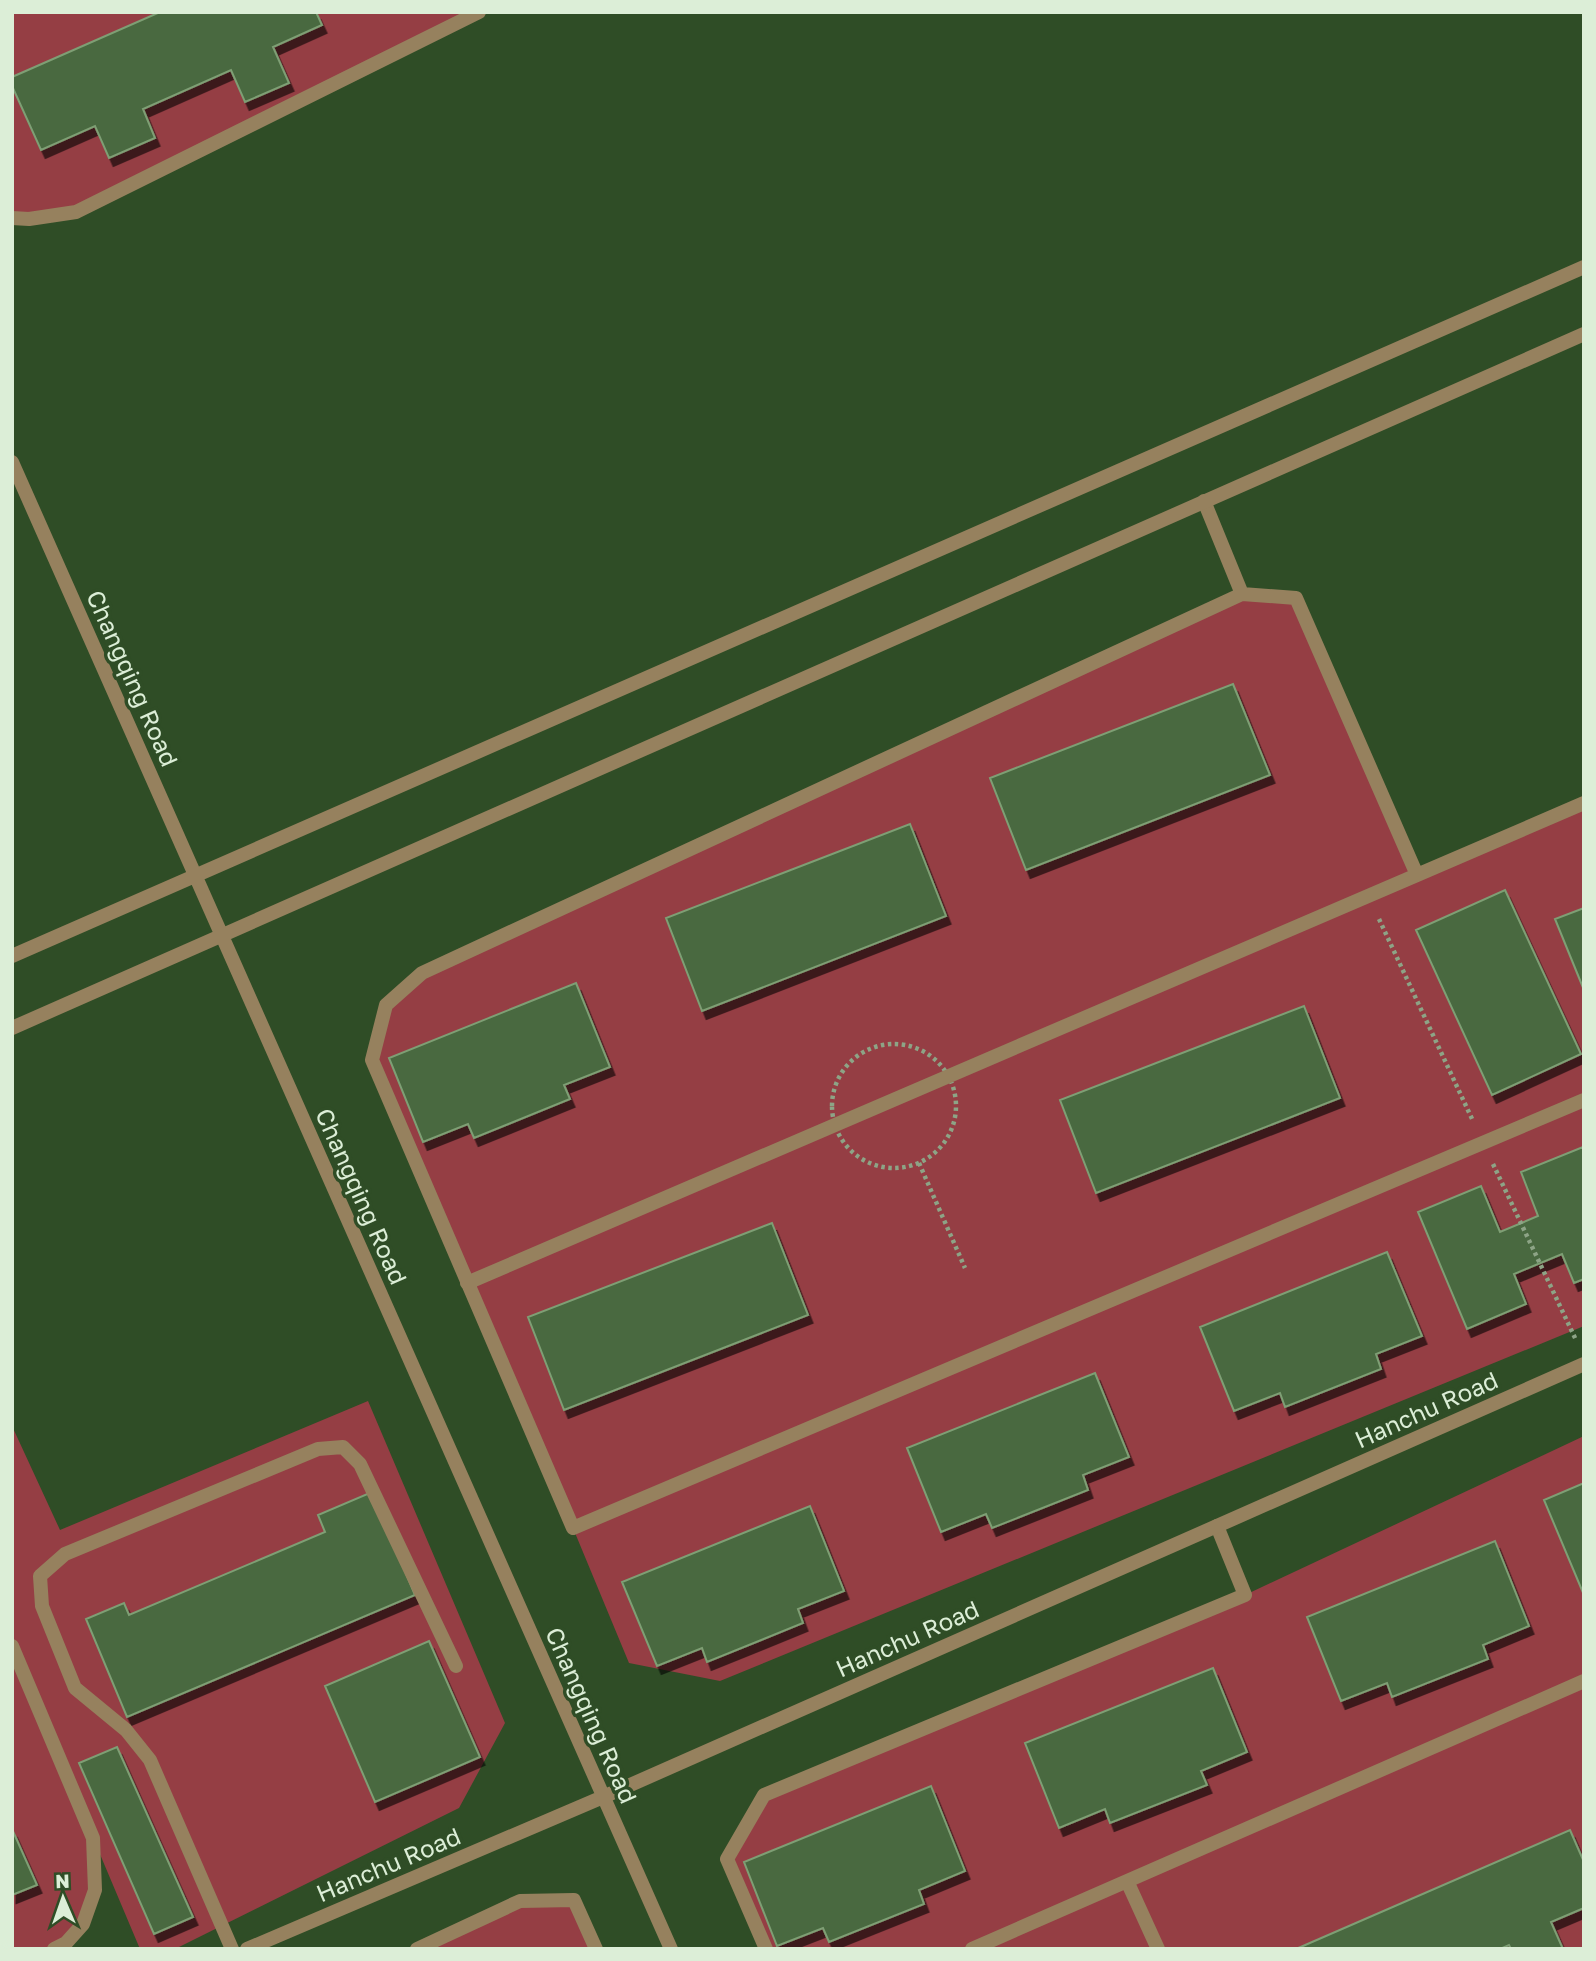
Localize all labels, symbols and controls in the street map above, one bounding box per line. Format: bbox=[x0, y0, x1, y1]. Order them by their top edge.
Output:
street label: Changqing Road bbox=[81, 585, 185, 771]
street label: Changqing Road bbox=[310, 1103, 414, 1289]
street label: Hanchu Road bbox=[1350, 1364, 1502, 1454]
street label: Hanchu Road bbox=[831, 1593, 983, 1683]
street label: Changqing Road bbox=[540, 1622, 644, 1808]
street label: Hanchu Road bbox=[312, 1821, 464, 1907]
north arrow bbox=[28, 1863, 98, 1933]
text: N bbox=[55, 1869, 70, 1892]

